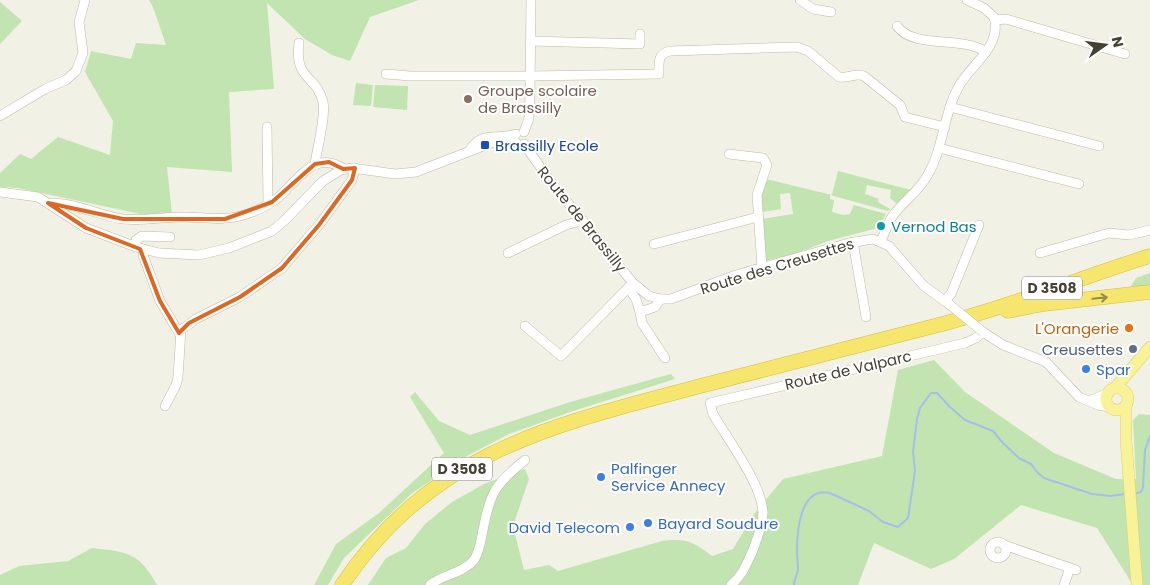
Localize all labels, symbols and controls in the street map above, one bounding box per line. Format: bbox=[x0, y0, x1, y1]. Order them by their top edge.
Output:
north arrow bbox=[1080, 20, 1130, 70]
text: N bbox=[1107, 34, 1129, 49]
place label: Groupe scolaire de Brassilly bbox=[478, 80, 597, 118]
marker: Groupe scolaire de Brassilly bbox=[462, 93, 474, 105]
place label: Brassilly Ecole bbox=[495, 135, 599, 156]
marker: Brassilly Ecole bbox=[479, 139, 491, 151]
street label: Route de Brassilly bbox=[533, 162, 632, 277]
place label: Vernod Bas bbox=[891, 216, 977, 237]
marker: Vernod Bas bbox=[875, 220, 887, 232]
street label: Route des Creusettes bbox=[698, 233, 857, 299]
road number: D 3508 bbox=[1022, 276, 1082, 300]
one-way arrow bbox=[1092, 293, 1108, 302]
place label: L'Orangerie bbox=[1035, 318, 1119, 339]
marker: L'Orangerie bbox=[1123, 322, 1135, 334]
place label: Creusettes bbox=[1042, 339, 1123, 360]
marker: Creusettes bbox=[1127, 343, 1139, 355]
street label: Route de Valparc bbox=[783, 345, 913, 395]
place label: Spar bbox=[1096, 359, 1131, 380]
marker: Spar bbox=[1080, 363, 1092, 375]
road number: D 3508 bbox=[432, 458, 492, 480]
place label: Palfinger Service Annecy bbox=[611, 458, 726, 496]
marker: Palfinger Service Annecy bbox=[595, 471, 607, 483]
place label: Bayard Soudure bbox=[658, 513, 778, 534]
place label: David Telecom bbox=[508, 517, 620, 538]
marker: Bayard Soudure bbox=[642, 517, 654, 529]
marker: David Telecom bbox=[624, 521, 636, 533]

